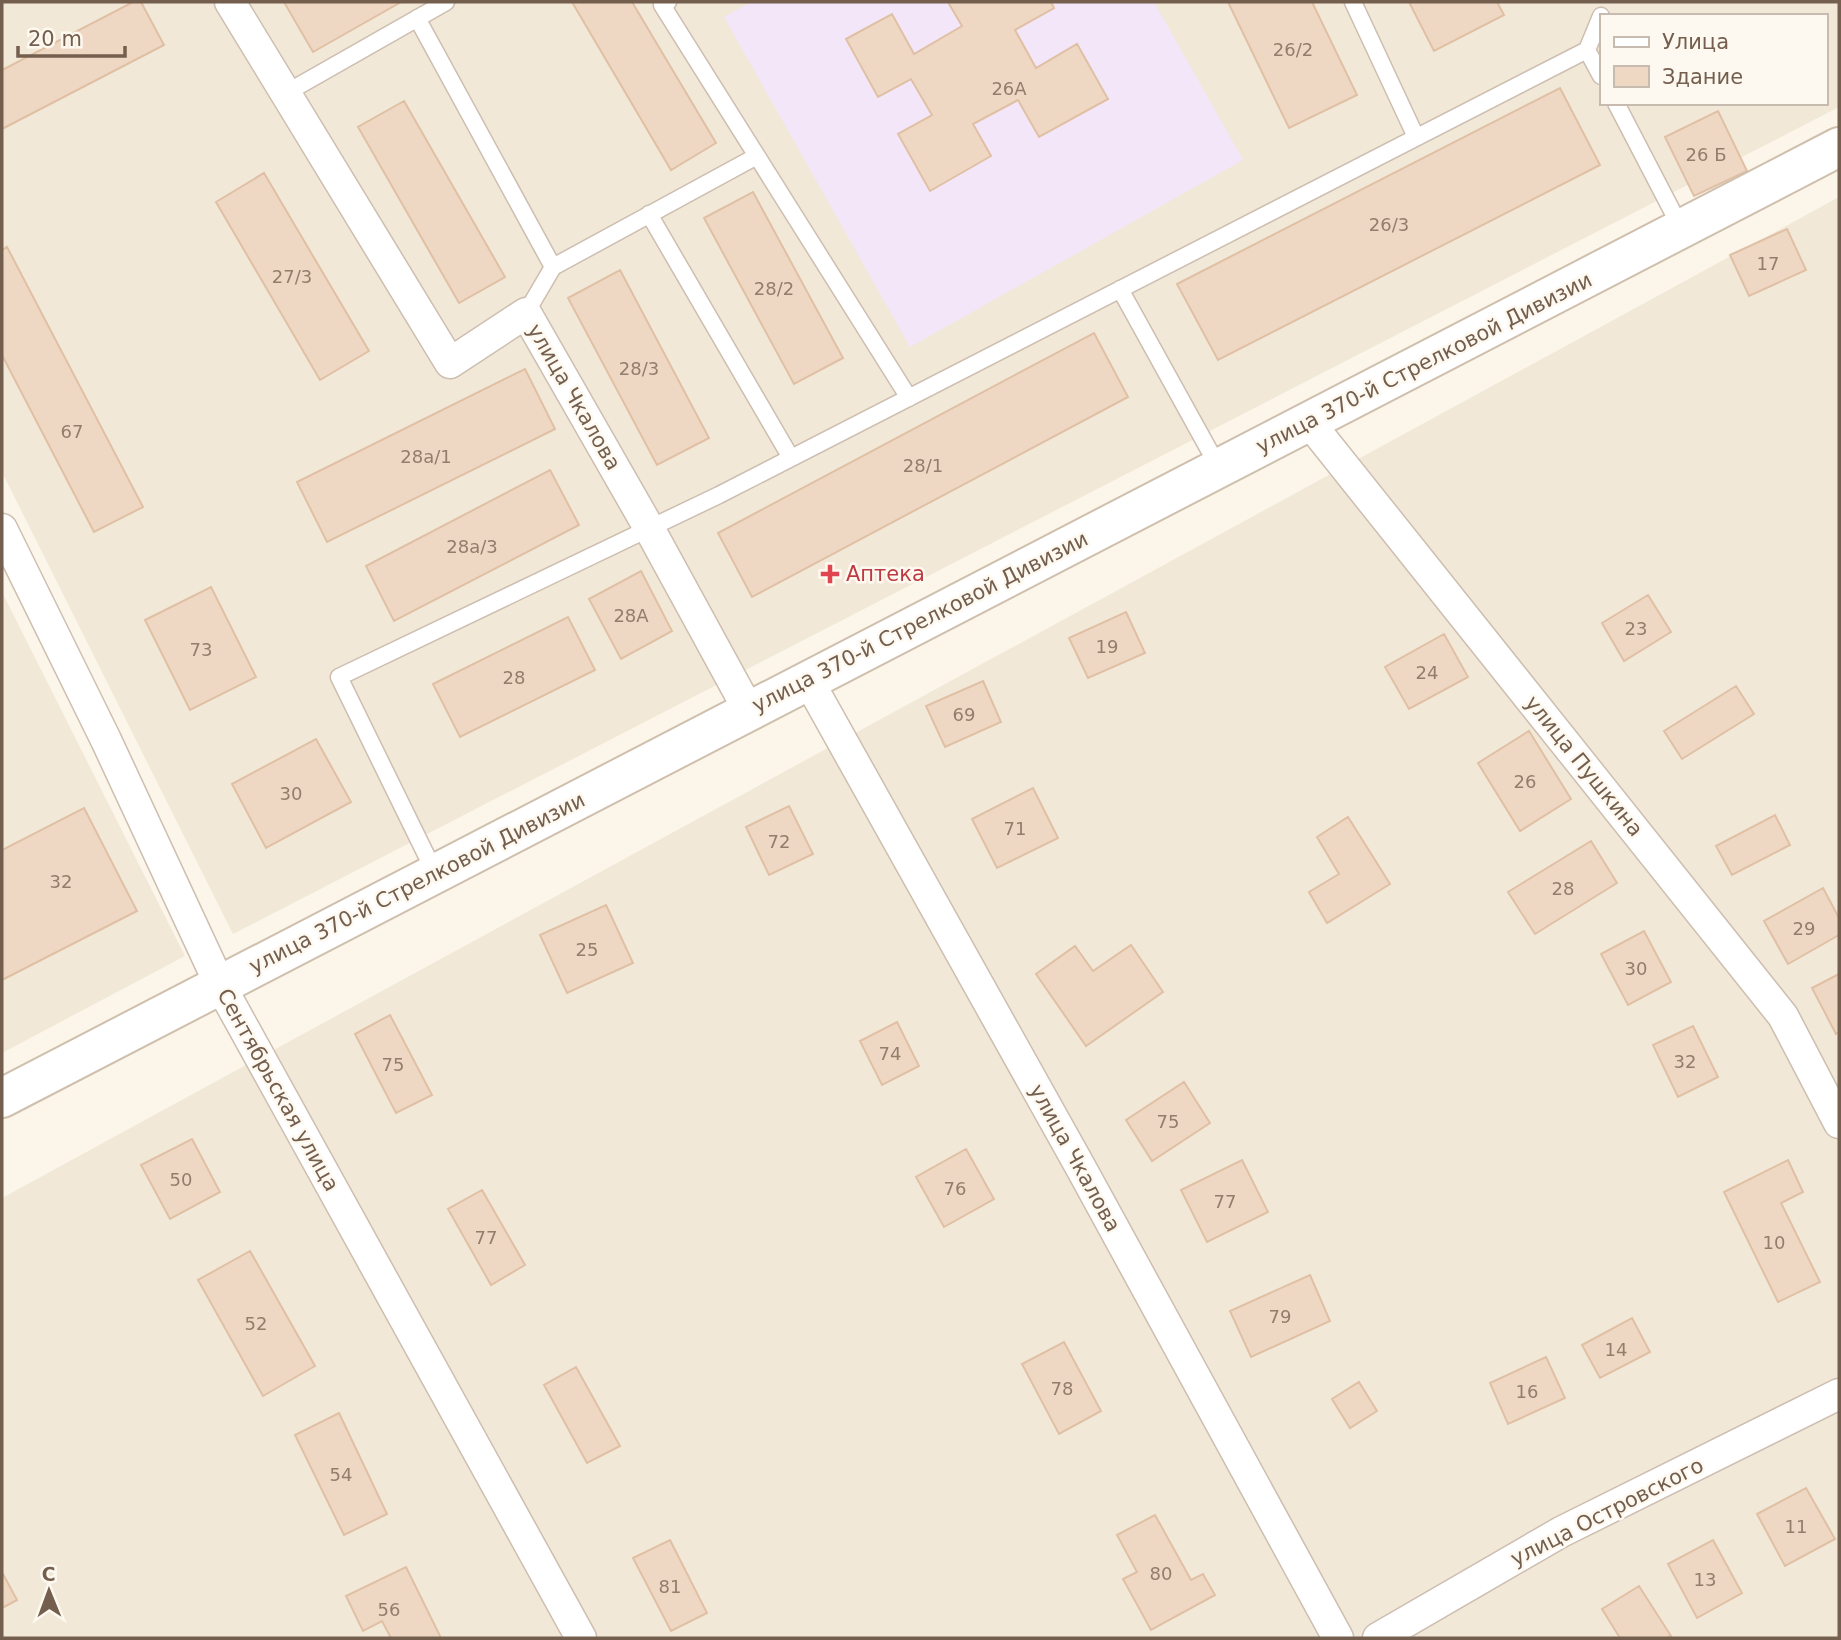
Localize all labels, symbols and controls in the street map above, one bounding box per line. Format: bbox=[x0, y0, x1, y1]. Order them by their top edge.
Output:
scale bar bbox=[18, 14, 124, 58]
legend bbox=[1600, 14, 1827, 105]
text: 20 m bbox=[28, 27, 82, 51]
text: Улица bbox=[1662, 30, 1729, 54]
house number: 26/2 bbox=[1273, 39, 1313, 60]
text: Здание bbox=[1662, 65, 1743, 89]
house number: 26А bbox=[991, 78, 1027, 99]
house number: 26 Б bbox=[1686, 144, 1726, 165]
house number: 26/3 bbox=[1369, 214, 1409, 235]
house number: 17 bbox=[1757, 253, 1779, 274]
house number: 27/3 bbox=[272, 266, 312, 287]
street label: улица 370-й Стрелковой Дивизии bbox=[1252, 268, 1596, 458]
house number: 28/2 bbox=[754, 278, 794, 299]
street label: улица Чкалова bbox=[522, 320, 626, 474]
house number: 28/3 bbox=[619, 358, 659, 379]
house number: 67 bbox=[61, 421, 83, 442]
house number: 28а/1 bbox=[400, 446, 452, 467]
house number: 28/1 bbox=[903, 455, 943, 476]
street label: улица 370-й Стрелковой Дивизии bbox=[748, 527, 1092, 717]
house number: 28а/3 bbox=[446, 536, 498, 557]
place label: Аптека bbox=[846, 562, 925, 586]
marker: Аптека bbox=[820, 564, 840, 584]
house number: 28А bbox=[613, 605, 649, 626]
house number: 23 bbox=[1625, 618, 1647, 639]
house number: 19 bbox=[1096, 636, 1118, 657]
house number: 73 bbox=[190, 639, 212, 660]
house number: 24 bbox=[1416, 662, 1438, 683]
house number: 28 bbox=[503, 667, 525, 688]
street label: улица Пушкина bbox=[1520, 691, 1648, 841]
house number: 69 bbox=[953, 704, 975, 725]
house number: 26 bbox=[1514, 771, 1536, 792]
house number: 30 bbox=[280, 783, 302, 804]
street label: улица 370-й Стрелковой Дивизии bbox=[245, 788, 589, 978]
house number: 71 bbox=[1004, 818, 1026, 839]
house number: 72 bbox=[768, 831, 790, 852]
house number: 32 bbox=[50, 871, 72, 892]
house number: 28 bbox=[1552, 878, 1574, 899]
house number: 29 bbox=[1793, 918, 1815, 939]
house number: 25 bbox=[576, 939, 598, 960]
house number: 30 bbox=[1625, 958, 1647, 979]
street label: Сентябрьская улица bbox=[212, 985, 344, 1195]
house number: 74 bbox=[879, 1043, 901, 1064]
house number: 32 bbox=[1674, 1051, 1696, 1072]
house number: 75 bbox=[382, 1054, 404, 1075]
street label: улица Чкалова bbox=[1025, 1080, 1125, 1236]
house number: 75 bbox=[1157, 1111, 1179, 1132]
house number: 50 bbox=[170, 1169, 192, 1190]
house number: 76 bbox=[944, 1178, 966, 1199]
house number: 77 bbox=[1214, 1191, 1236, 1212]
house number: 77 bbox=[475, 1227, 497, 1248]
house number: 10 bbox=[1763, 1232, 1785, 1253]
house number: 79 bbox=[1269, 1306, 1291, 1327]
house number: 52 bbox=[245, 1313, 267, 1334]
house number: 14 bbox=[1605, 1339, 1627, 1360]
house number: 78 bbox=[1051, 1378, 1073, 1399]
house number: 16 bbox=[1516, 1381, 1538, 1402]
street label: улица Островского bbox=[1507, 1453, 1707, 1571]
house number: 54 bbox=[330, 1464, 352, 1485]
house number: 11 bbox=[1785, 1516, 1807, 1537]
north arrow bbox=[14, 1556, 84, 1626]
text: С bbox=[42, 1563, 56, 1585]
house number: 80 bbox=[1150, 1563, 1172, 1584]
house number: 13 bbox=[1694, 1569, 1716, 1590]
house number: 81 bbox=[659, 1576, 681, 1597]
house number: 56 bbox=[378, 1599, 400, 1620]

